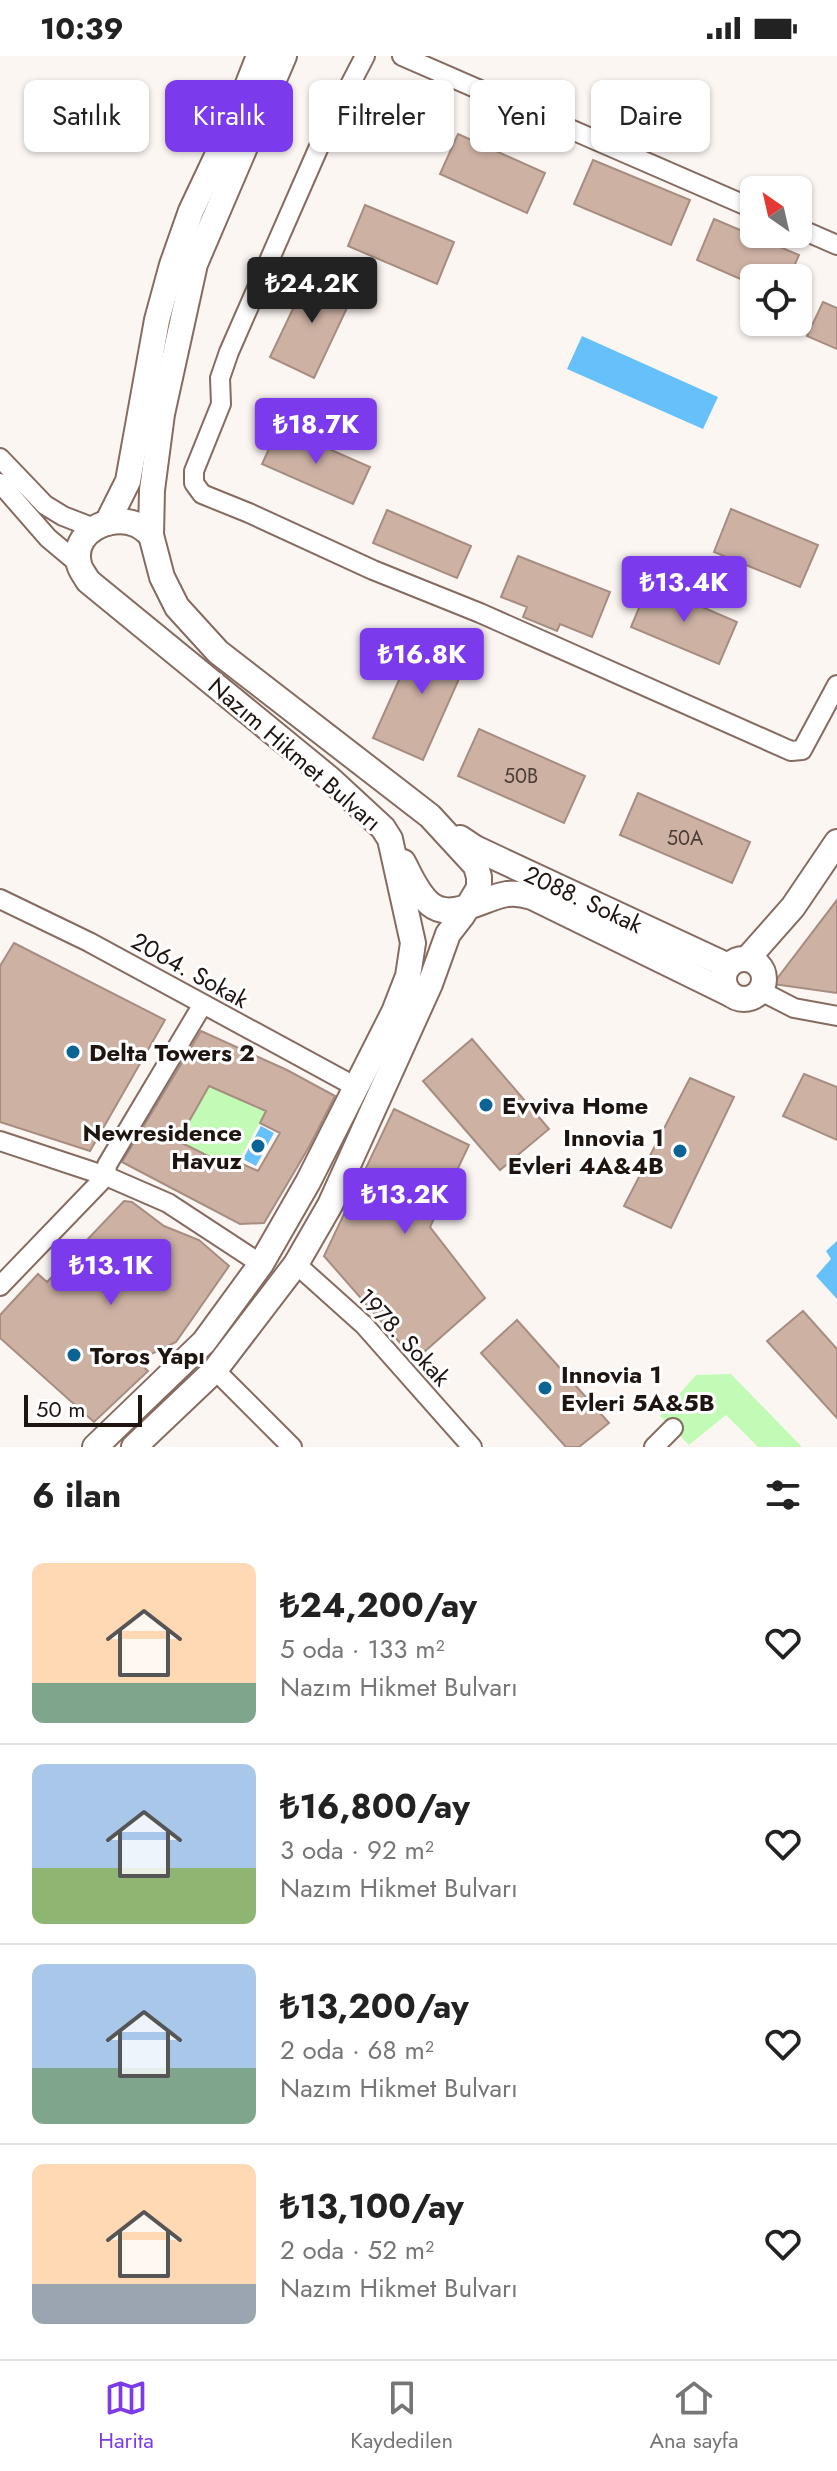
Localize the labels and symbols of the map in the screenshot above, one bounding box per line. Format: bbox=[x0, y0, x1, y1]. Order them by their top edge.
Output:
north arrow bbox=[740, 176, 812, 248]
pin: ₺24.2K bbox=[247, 257, 377, 325]
pin: ₺18.7K bbox=[251, 398, 381, 466]
pin: ₺13.4K bbox=[619, 556, 749, 624]
pin: ₺16.8K bbox=[357, 628, 487, 696]
street label: Nazım Hikmet Bulvarı bbox=[201, 669, 389, 839]
house number: 50B bbox=[504, 762, 538, 791]
house number: 50A bbox=[667, 824, 704, 853]
street label: 2088. Sokak bbox=[519, 856, 649, 942]
street label: 2064. Sokak bbox=[125, 923, 255, 1017]
place label: Delta Towers 2 bbox=[89, 1035, 255, 1070]
marker: Delta Towers 2 bbox=[64, 1043, 82, 1061]
place label: Evviva Home bbox=[502, 1088, 648, 1123]
marker: Evviva Home bbox=[477, 1096, 495, 1114]
place label: Newresidence Havuz bbox=[82, 1115, 242, 1178]
place label: Innovia 1 Evleri 4A&4B bbox=[508, 1120, 664, 1183]
marker: Newresidence Havuz bbox=[249, 1137, 267, 1155]
marker: Innovia 1 Evleri 4A&4B bbox=[671, 1142, 689, 1160]
pin: ₺13.2K bbox=[340, 1168, 470, 1236]
pin: ₺13.1K bbox=[46, 1239, 176, 1307]
street label: 1978. Sokak bbox=[349, 1280, 459, 1394]
place label: Toros Yapı bbox=[90, 1338, 205, 1373]
marker: Toros Yapı bbox=[65, 1346, 83, 1364]
place label: Innovia 1 Evleri 5A&5B bbox=[561, 1357, 715, 1420]
marker: Innovia 1 Evleri 5A&5B bbox=[536, 1379, 554, 1397]
scale bar bbox=[24, 1391, 142, 1427]

